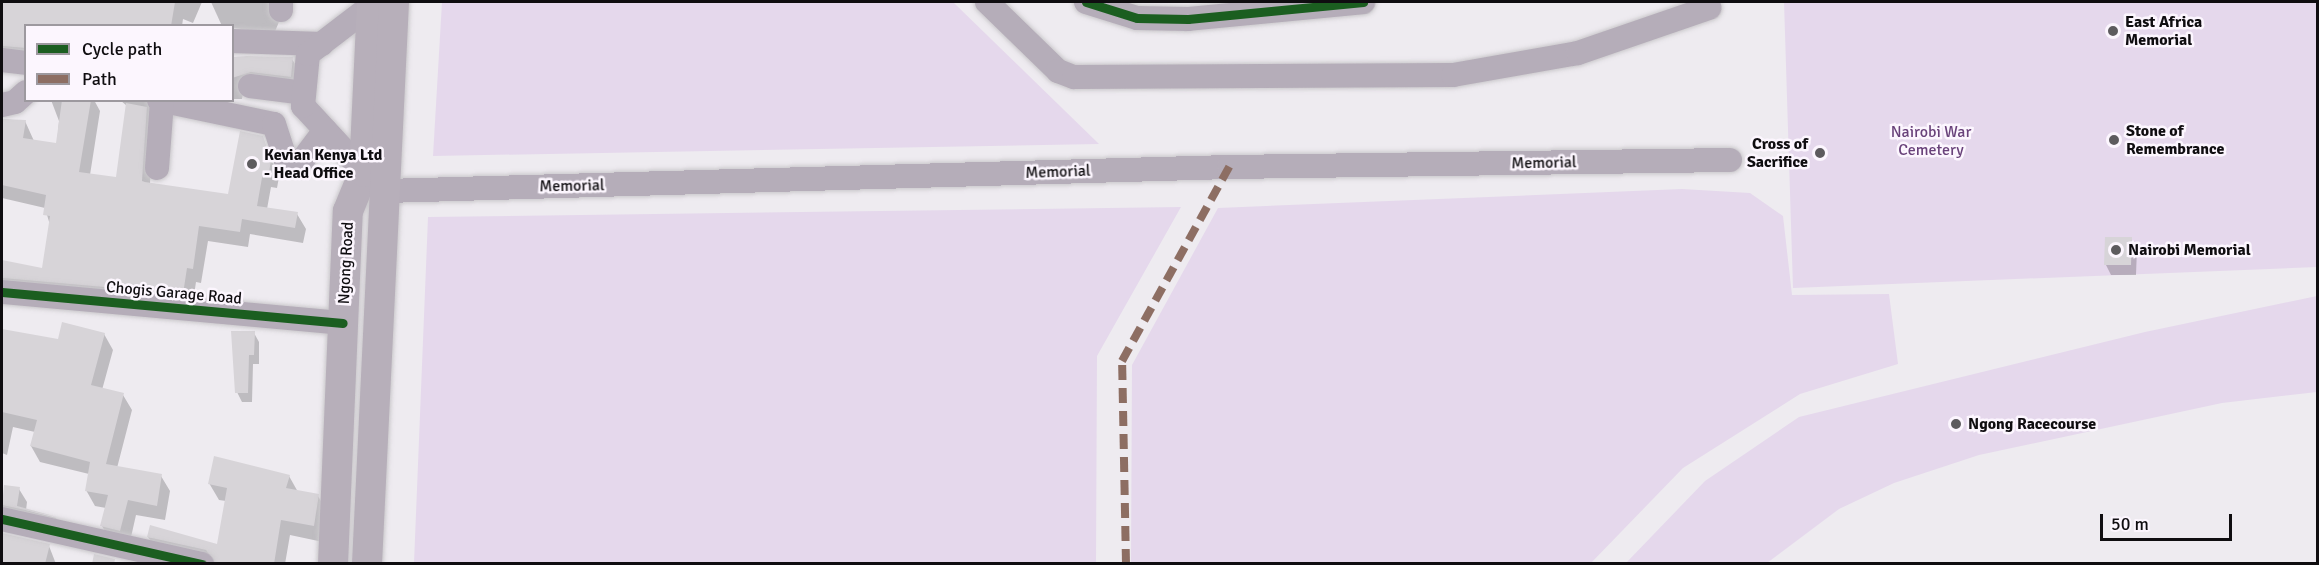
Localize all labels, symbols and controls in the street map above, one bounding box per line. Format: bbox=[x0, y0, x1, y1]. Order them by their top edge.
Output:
place label: East Africa Memorial bbox=[2125, 12, 2202, 50]
legend bbox=[24, 24, 234, 102]
marker: East Africa Memorial bbox=[2106, 24, 2120, 38]
text: Cycle path bbox=[82, 38, 162, 60]
text: Path bbox=[82, 68, 117, 90]
place label: Stone of Remembrance bbox=[2126, 121, 2224, 159]
park label: Nairobi War Cemetery bbox=[1891, 122, 1971, 160]
marker: Stone of Remembrance bbox=[2107, 133, 2121, 147]
place label: Cross of Sacrifice bbox=[1747, 134, 1808, 172]
place label: Kevian Kenya Ltd - Head Office bbox=[264, 145, 382, 183]
marker: Cross of Sacrifice bbox=[1813, 146, 1827, 160]
street label: Memorial bbox=[1511, 153, 1577, 173]
marker: Kevian Kenya Ltd - Head Office bbox=[245, 157, 259, 171]
street label: Memorial bbox=[1025, 161, 1091, 183]
street label: Memorial bbox=[539, 176, 605, 196]
street label: Ngong Road bbox=[334, 221, 358, 305]
place label: Nairobi Memorial bbox=[2128, 240, 2251, 260]
marker: Nairobi Memorial bbox=[2109, 243, 2123, 257]
street label: Chogis Garage Road bbox=[105, 277, 243, 309]
place label: Ngong Racecourse bbox=[1968, 414, 2096, 434]
marker: Ngong Racecourse bbox=[1949, 417, 1963, 431]
scale bar bbox=[2103, 502, 2235, 540]
text: 50 m bbox=[2111, 513, 2149, 535]

